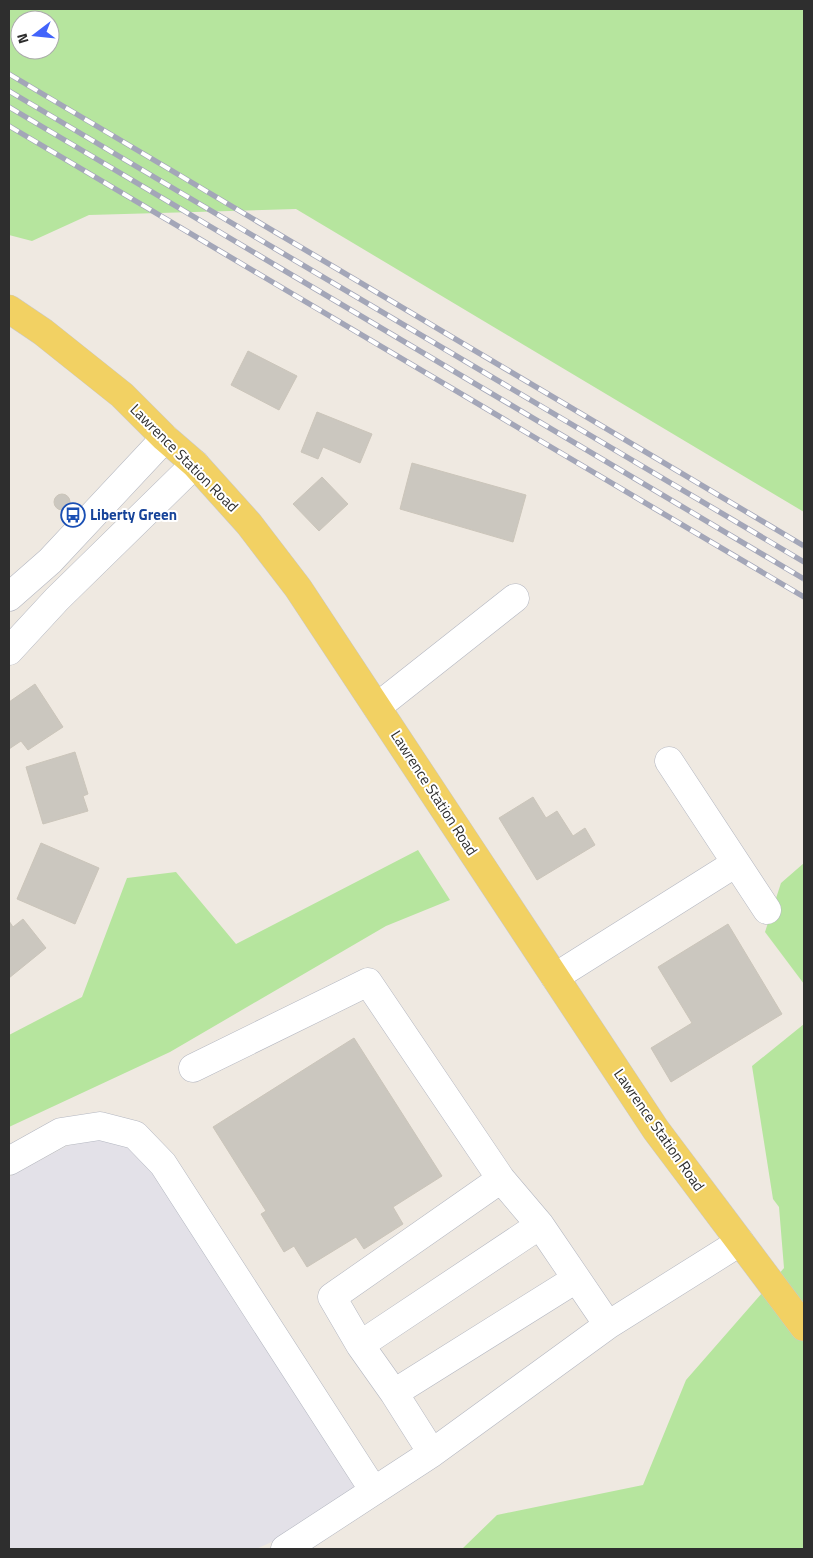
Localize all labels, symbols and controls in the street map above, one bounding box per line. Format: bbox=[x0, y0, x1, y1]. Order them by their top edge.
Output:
north arrow bbox=[10, 10, 60, 60]
text: N bbox=[11, 31, 33, 46]
street label: Lawrence Station Road bbox=[125, 398, 244, 517]
bus stop icon: Liberty Green bbox=[60, 502, 86, 528]
place label: Liberty Green bbox=[90, 503, 177, 526]
street label: Lawrence Station Road bbox=[385, 726, 484, 860]
street label: Lawrence Station Road bbox=[608, 1064, 710, 1196]

